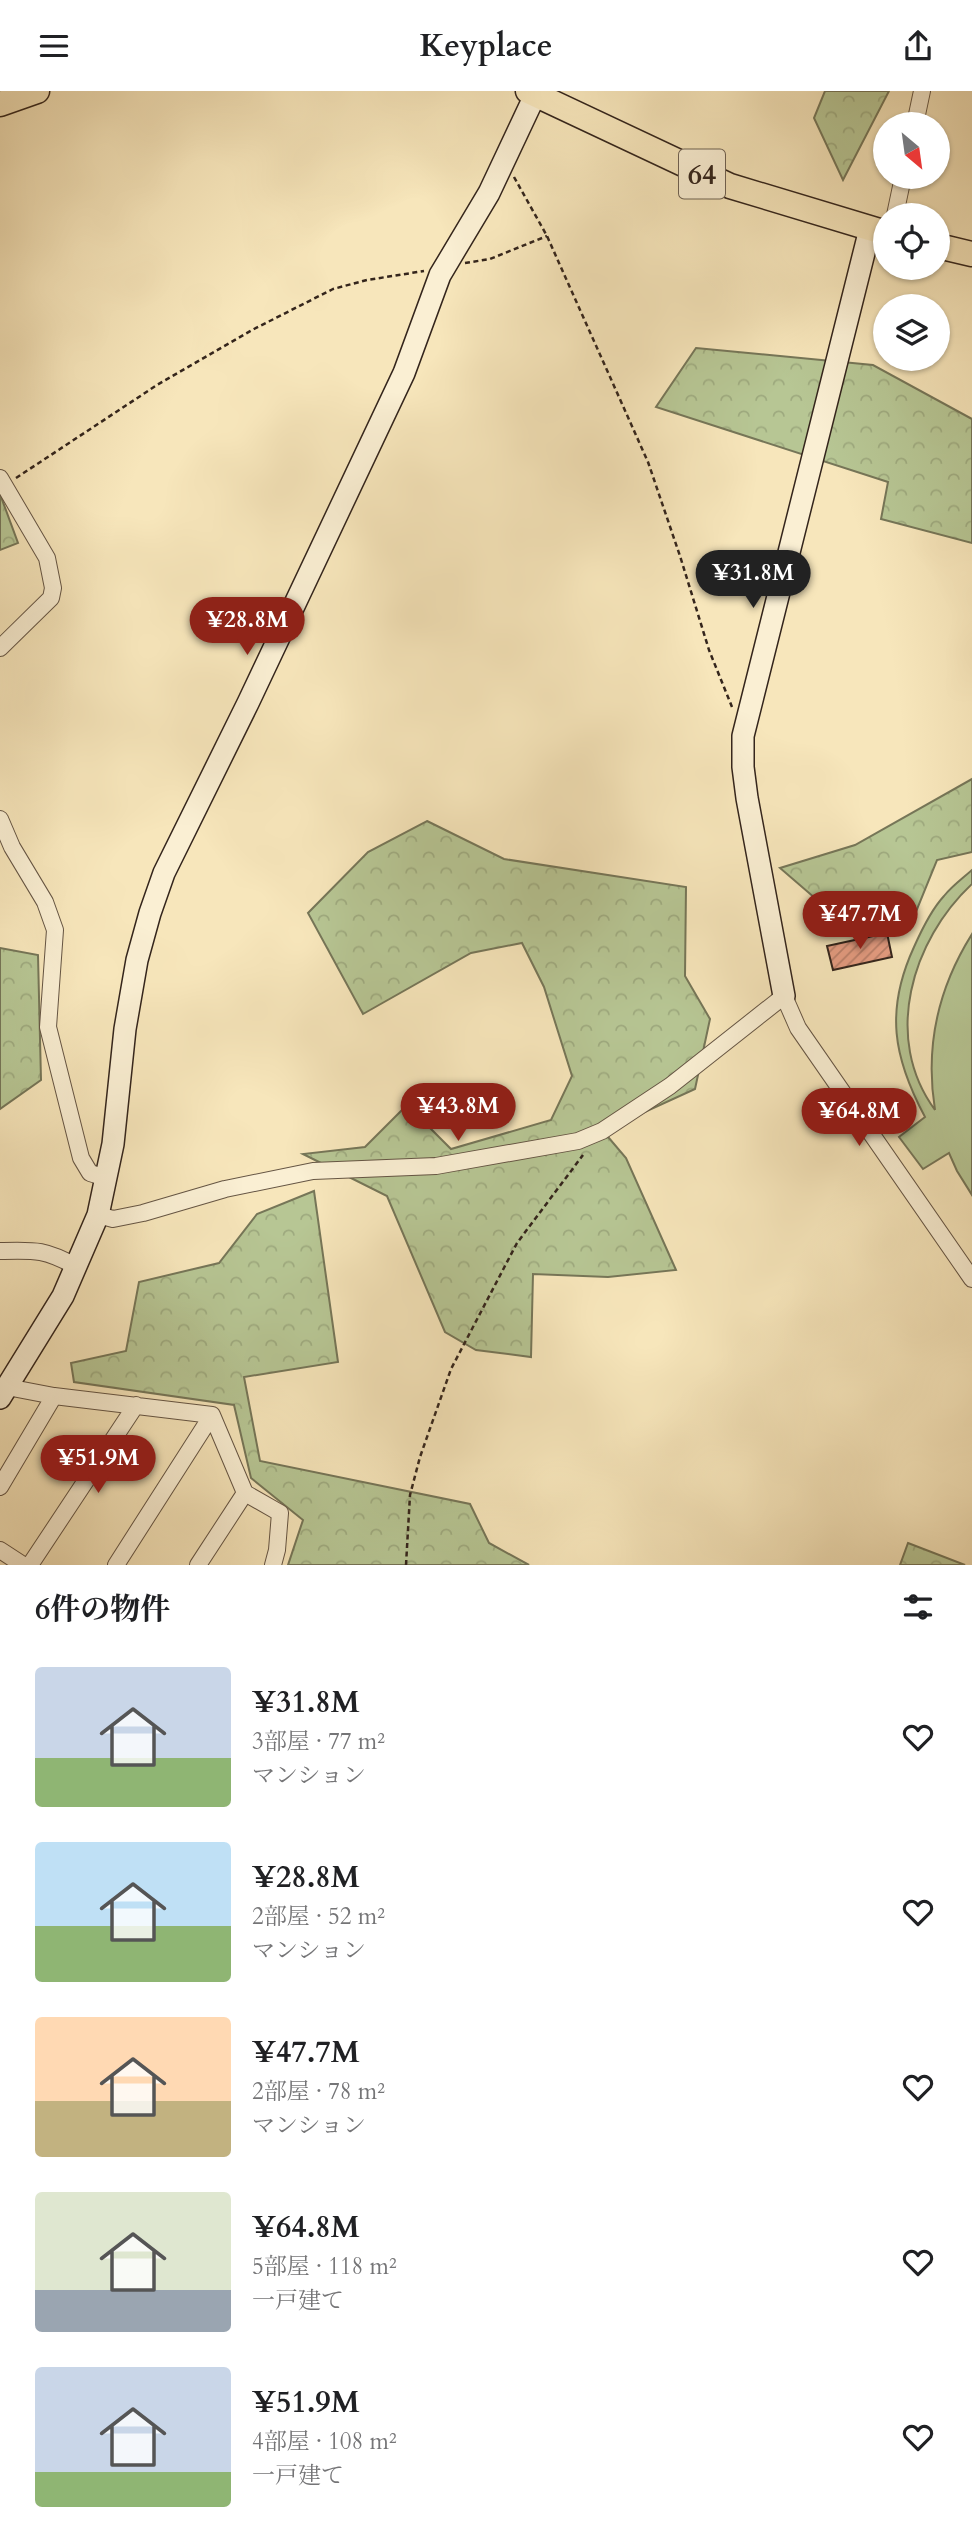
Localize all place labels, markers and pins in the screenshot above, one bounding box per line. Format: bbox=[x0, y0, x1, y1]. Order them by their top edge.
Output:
pin: ¥31.8M bbox=[696, 551, 810, 610]
pin: ¥28.8M bbox=[190, 597, 304, 657]
pin: ¥47.7M bbox=[803, 891, 917, 951]
pin: ¥43.8M bbox=[401, 1083, 515, 1143]
pin: ¥64.8M bbox=[802, 1089, 916, 1148]
pin: ¥51.9M bbox=[41, 1435, 155, 1495]

